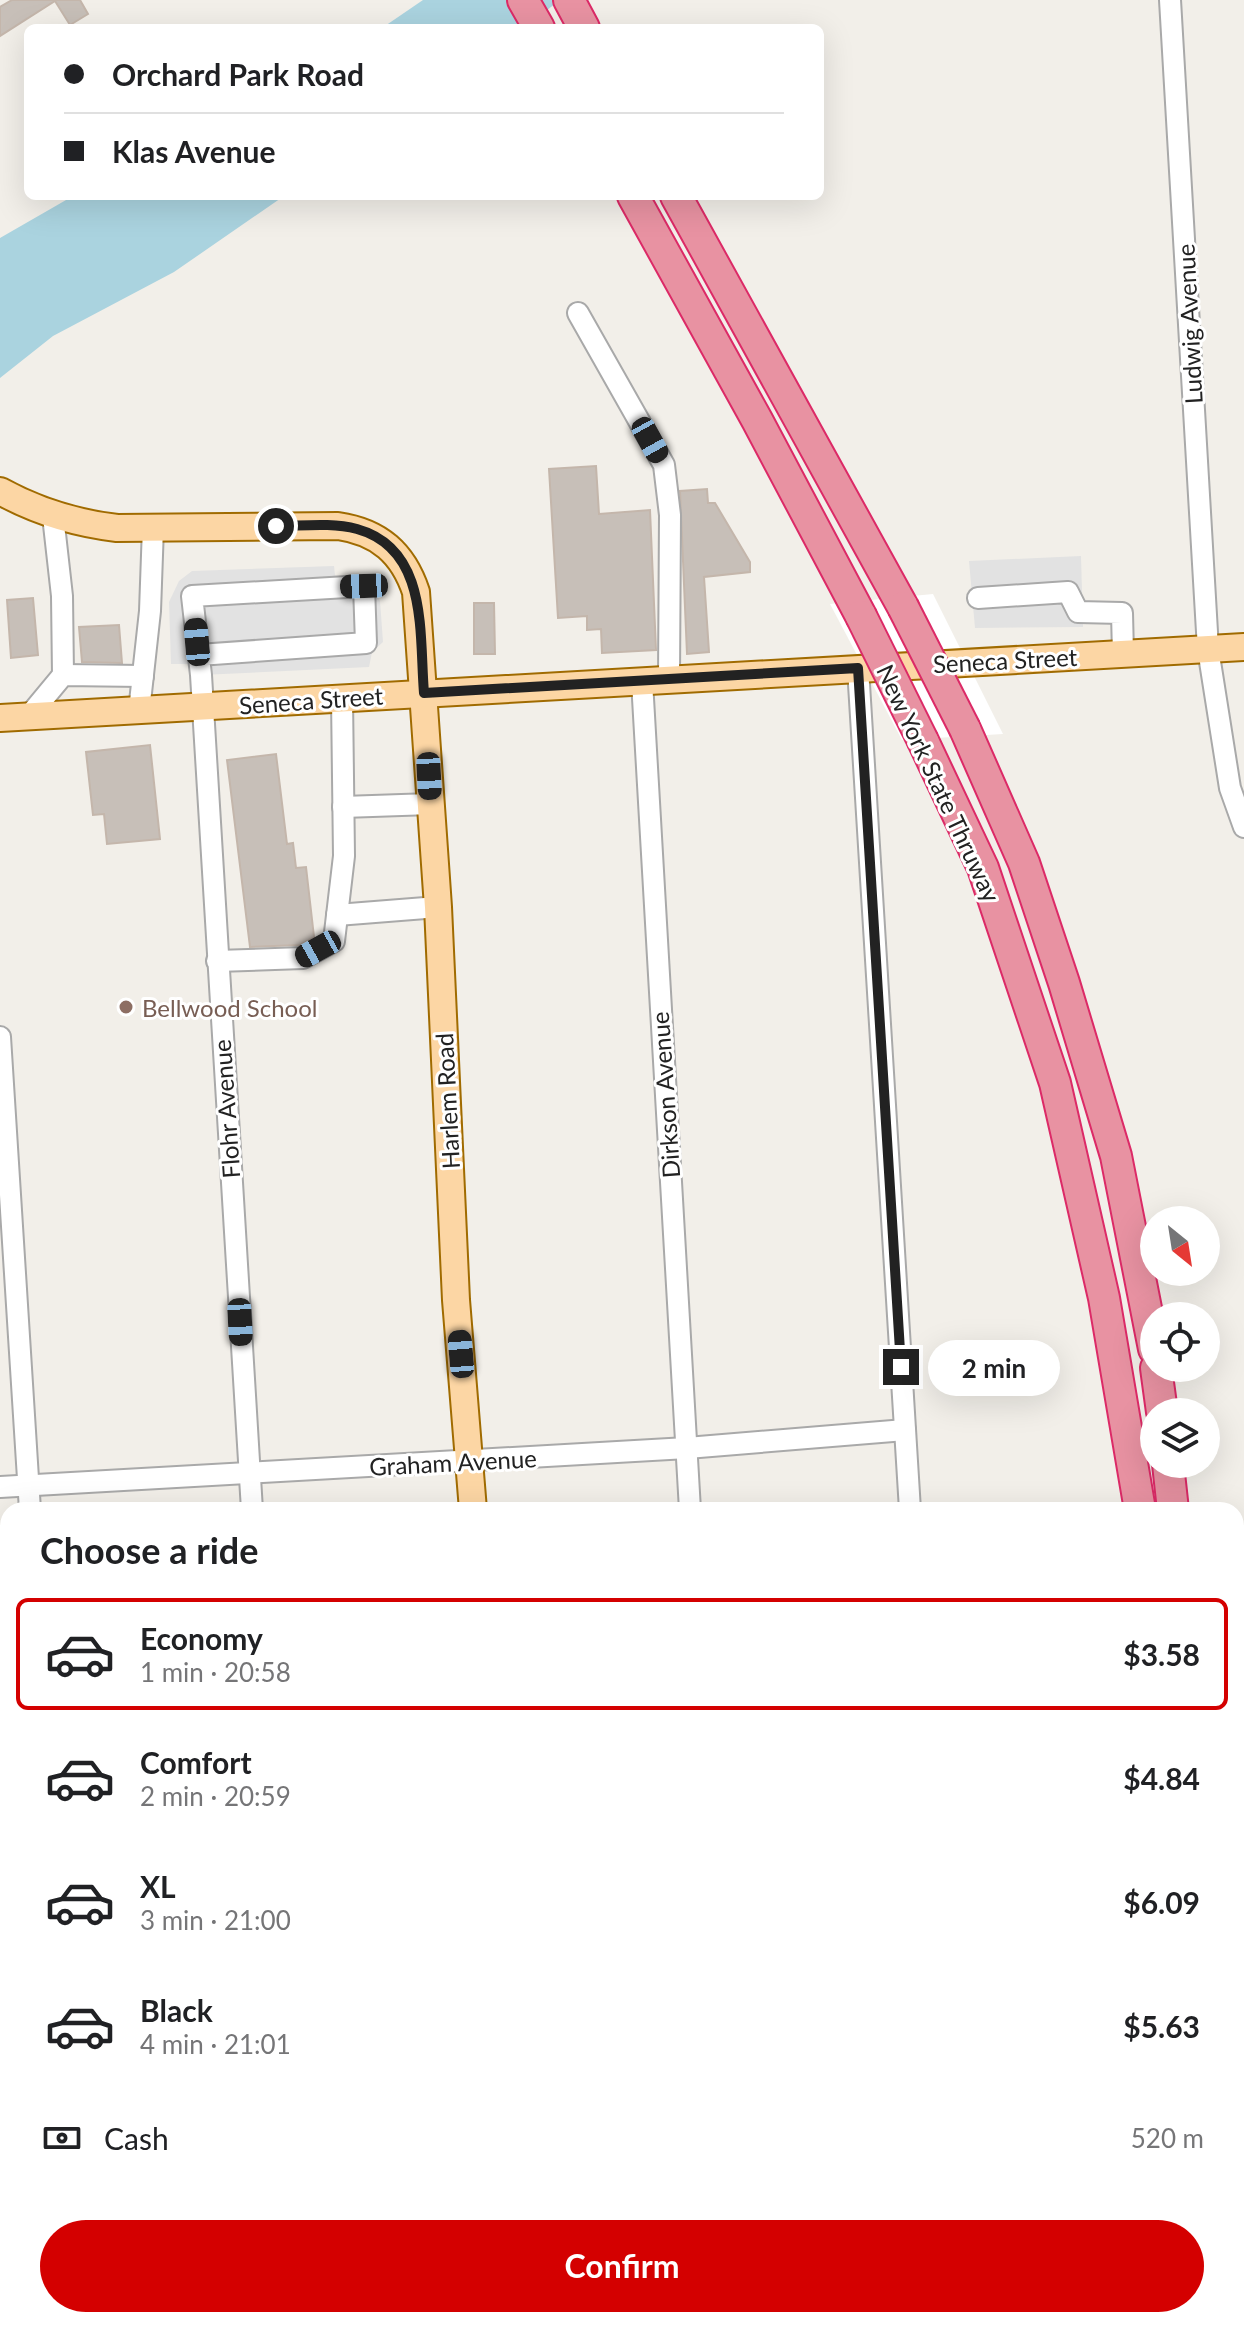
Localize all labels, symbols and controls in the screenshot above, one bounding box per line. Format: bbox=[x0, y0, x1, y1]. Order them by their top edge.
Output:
text: Orchard Park Road bbox=[112, 56, 364, 92]
text: Klas Avenue bbox=[112, 133, 276, 169]
street label: Ludwig Avenue bbox=[1170, 243, 1208, 405]
car bbox=[628, 413, 672, 467]
route start bbox=[258, 508, 294, 544]
car bbox=[340, 573, 388, 599]
car bbox=[183, 617, 211, 667]
street label: Seneca Street bbox=[932, 642, 1078, 678]
street label: New York State Thruway bbox=[871, 660, 1007, 907]
street label: Seneca Street bbox=[238, 680, 384, 720]
car bbox=[416, 751, 442, 801]
car bbox=[291, 927, 345, 971]
place label: Bellwood School bbox=[142, 993, 318, 1022]
marker: Bellwood School bbox=[117, 998, 135, 1016]
street label: Dirkson Avenue bbox=[645, 1011, 685, 1179]
street label: Harlem Road bbox=[429, 1032, 465, 1170]
street label: Flohr Avenue bbox=[207, 1039, 245, 1179]
north arrow bbox=[1140, 1206, 1220, 1286]
map controls bbox=[1140, 1206, 1220, 1478]
car bbox=[227, 1297, 253, 1347]
button: locate bbox=[1140, 1302, 1220, 1382]
car bbox=[447, 1329, 475, 1379]
callout: 2 min bbox=[929, 1339, 1061, 1395]
route end bbox=[883, 1349, 919, 1385]
text: 2 min bbox=[962, 1352, 1026, 1384]
button: layers bbox=[1140, 1398, 1220, 1478]
street label: Graham Avenue bbox=[369, 1443, 537, 1481]
text: Choose a ride bbox=[40, 1528, 259, 1572]
icon: car bbox=[44, 1618, 116, 1690]
text: Economy bbox=[140, 1620, 263, 1656]
text: $3.58 bbox=[1123, 1636, 1200, 1672]
text: 1 min · 20:58 bbox=[140, 1656, 291, 1688]
icon: car bbox=[44, 1742, 116, 1814]
text: Comfort bbox=[140, 1744, 252, 1780]
text: $4.84 bbox=[1123, 1760, 1200, 1796]
text: 2 min · 20:59 bbox=[140, 1780, 291, 1812]
icon: car bbox=[44, 1866, 116, 1938]
text: XL bbox=[140, 1868, 176, 1904]
text: $6.09 bbox=[1123, 1884, 1200, 1920]
text: 3 min · 21:00 bbox=[140, 1904, 291, 1936]
icon: car bbox=[44, 1990, 116, 2062]
text: Black bbox=[140, 1992, 213, 2028]
text: $5.63 bbox=[1123, 2008, 1200, 2044]
text: 4 min · 21:01 bbox=[140, 2028, 291, 2060]
icon: cash bbox=[40, 2116, 84, 2160]
text: Cash bbox=[104, 2120, 169, 2156]
text: 520 m bbox=[1131, 2122, 1204, 2154]
button: Confirm bbox=[40, 2220, 1204, 2312]

